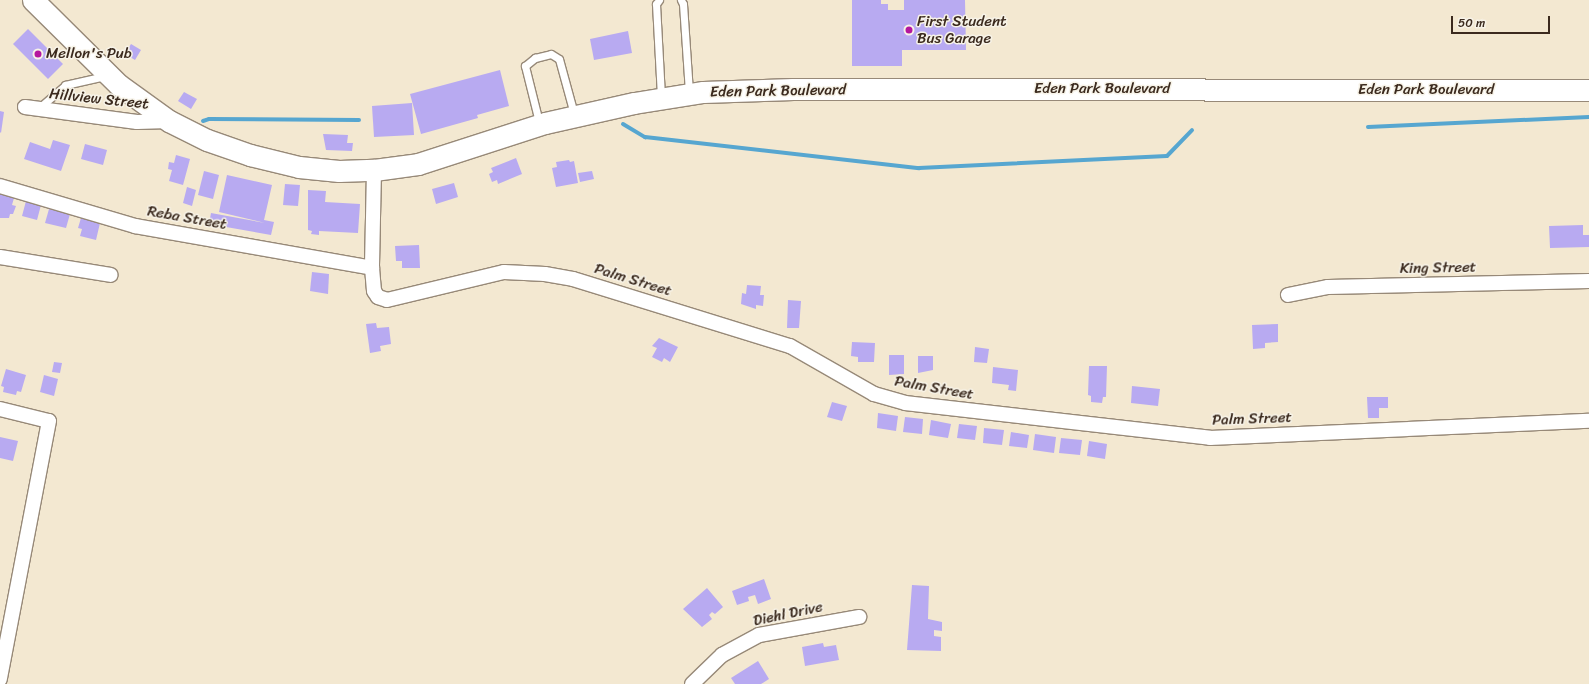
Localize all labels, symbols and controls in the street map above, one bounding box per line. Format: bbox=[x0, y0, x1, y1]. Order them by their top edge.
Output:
scale bar bbox=[1453, 8, 1552, 34]
place label: First Student Bus Garage bbox=[917, 12, 1007, 47]
text: 50 m bbox=[1458, 12, 1485, 34]
marker: First Student Bus Garage bbox=[904, 25, 914, 35]
place label: Mellon's Pub bbox=[46, 45, 132, 63]
marker: Mellon's Pub bbox=[33, 49, 43, 59]
street label: Eden Park Boulevard bbox=[1034, 80, 1170, 98]
street label: Eden Park Boulevard bbox=[710, 81, 846, 101]
street label: Eden Park Boulevard bbox=[1358, 81, 1494, 99]
street label: Hillview Street bbox=[49, 85, 149, 113]
street label: Reba Street bbox=[146, 202, 228, 234]
street label: King Street bbox=[1400, 258, 1476, 278]
street label: Palm Street bbox=[592, 260, 674, 300]
street label: Palm Street bbox=[893, 372, 975, 404]
street label: Palm Street bbox=[1212, 409, 1292, 429]
street label: Diehl Drive bbox=[752, 598, 824, 630]

